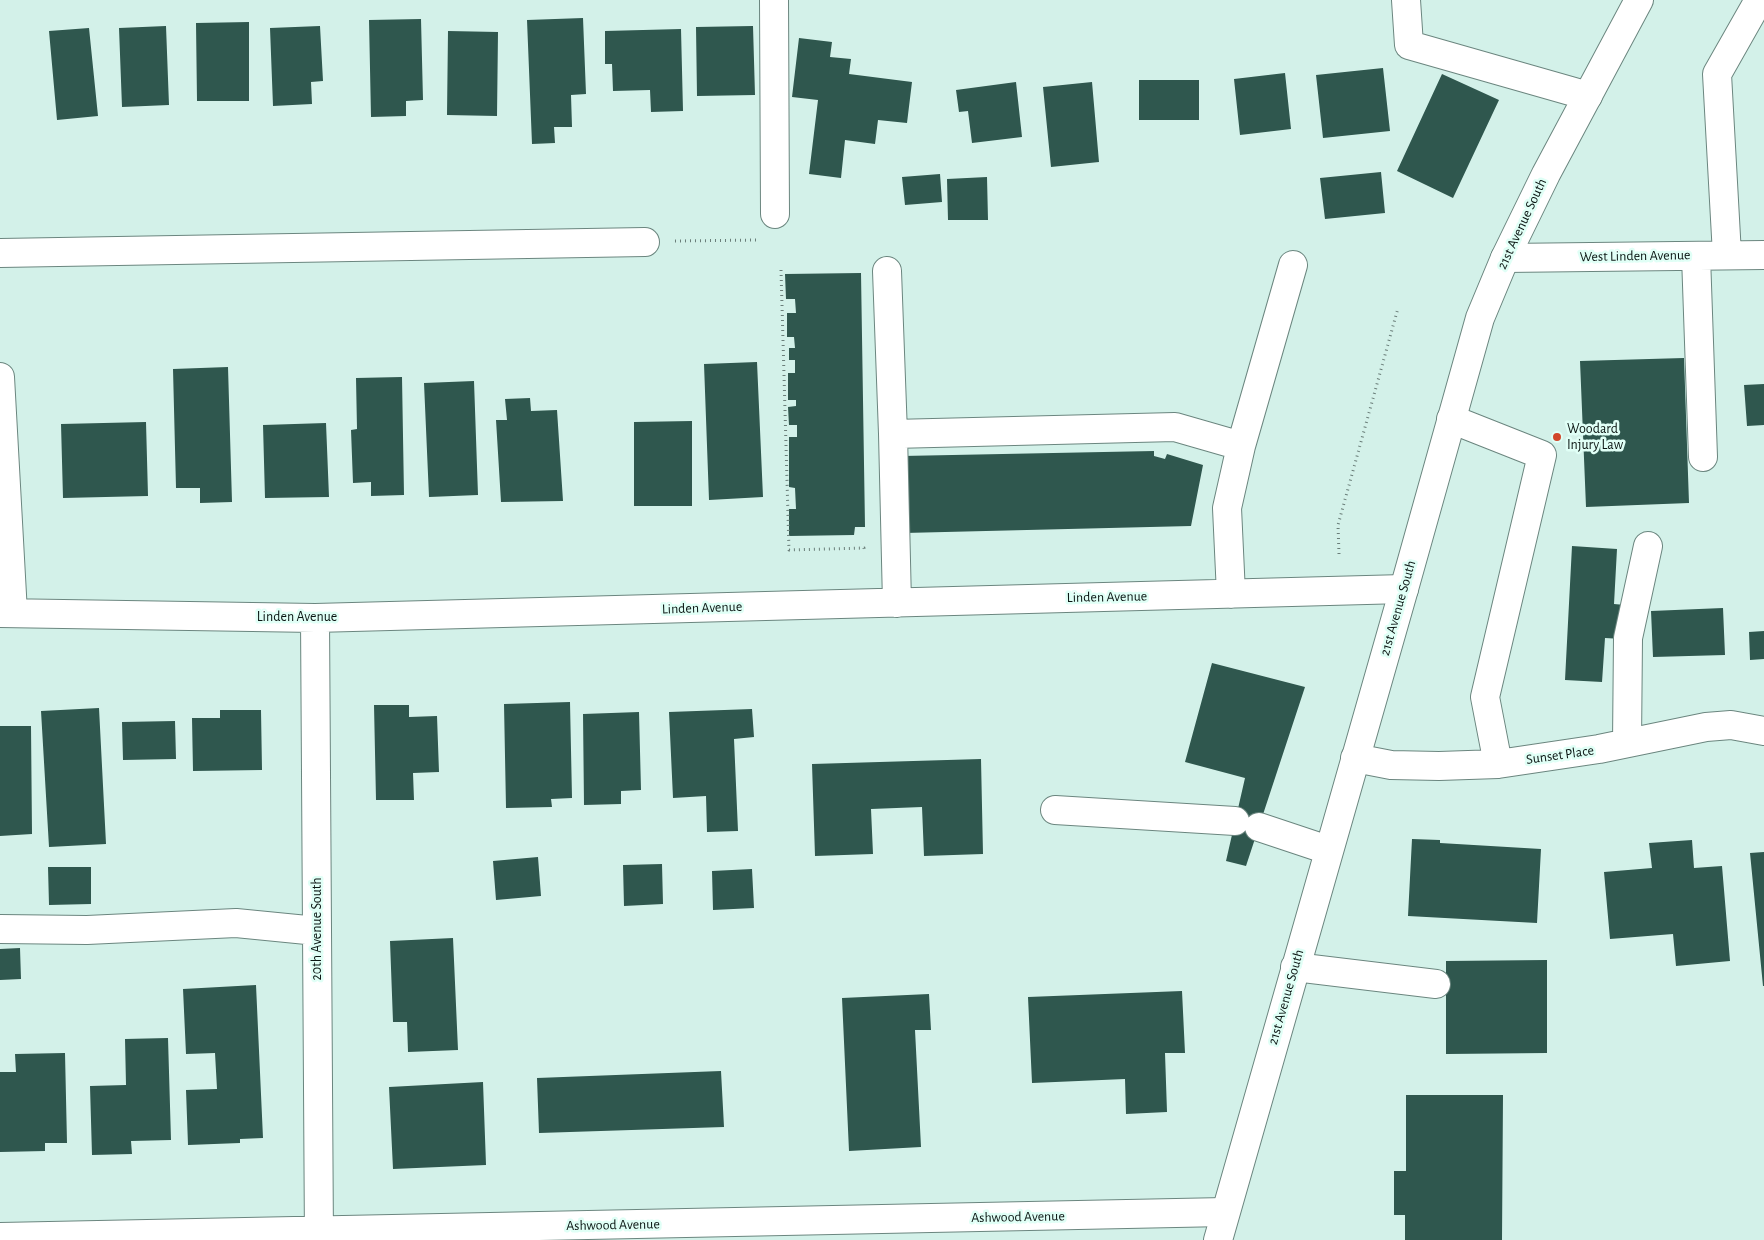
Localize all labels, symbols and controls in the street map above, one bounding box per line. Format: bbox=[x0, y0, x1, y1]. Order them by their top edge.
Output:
street label: 21st Avenue South bbox=[1494, 176, 1550, 272]
street label: West Linden Avenue bbox=[1579, 247, 1691, 265]
place label: Woodard Injury Law bbox=[1567, 421, 1623, 454]
marker: Woodard Injury Law bbox=[1551, 431, 1563, 443]
street label: 21st Avenue South bbox=[1376, 558, 1420, 658]
street label: Linden Avenue bbox=[1067, 588, 1147, 606]
street label: Linden Avenue bbox=[661, 598, 743, 618]
street label: Linden Avenue bbox=[257, 609, 337, 625]
street label: Sunset Place bbox=[1525, 742, 1595, 768]
street label: 20th Avenue South bbox=[309, 877, 325, 981]
street label: 21st Avenue South bbox=[1264, 947, 1308, 1047]
street label: Ashwood Avenue bbox=[971, 1208, 1065, 1226]
street label: Ashwood Avenue bbox=[566, 1216, 660, 1234]

